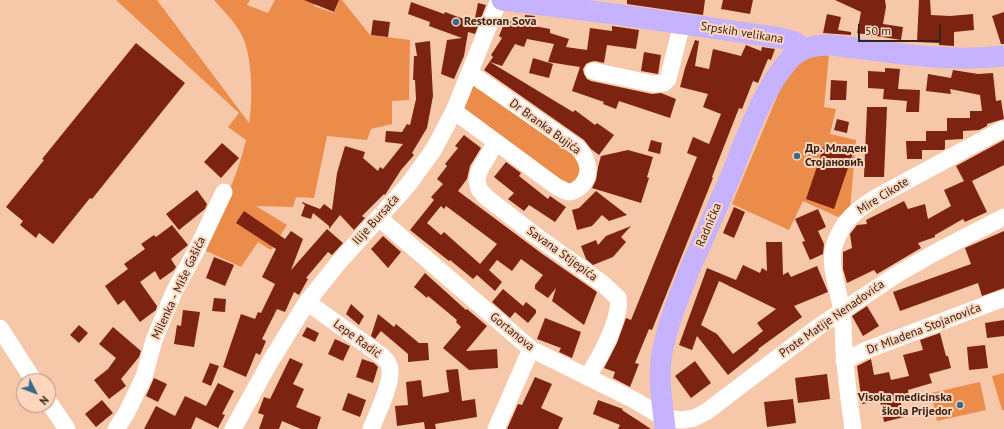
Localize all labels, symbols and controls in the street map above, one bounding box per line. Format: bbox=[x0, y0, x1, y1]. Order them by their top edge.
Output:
place label: Restoran Sova bbox=[464, 15, 536, 29]
scale bar bbox=[860, 16, 943, 42]
marker: Restoran Sova bbox=[451, 17, 461, 27]
street label: Srpskih velikana bbox=[700, 19, 784, 47]
text: 50 m bbox=[865, 23, 891, 38]
street label: Dr Branka Bujića bbox=[506, 96, 584, 158]
place label: Др. Младен Стојановић bbox=[805, 142, 867, 170]
marker: Др. Младен Стојановић bbox=[792, 151, 802, 161]
street label: Mire Cikote bbox=[854, 174, 912, 218]
street label: Ilije Bursaća bbox=[350, 192, 402, 248]
street label: Radnička bbox=[693, 201, 725, 249]
street label: Savana Stijepića bbox=[524, 224, 600, 284]
street label: Milenka - Miše Gašića bbox=[149, 235, 209, 341]
street label: Prote Matije Nenadovića bbox=[777, 277, 887, 361]
street label: Dr Mladena Stojanovića bbox=[865, 301, 983, 357]
street label: Gortanova bbox=[487, 310, 537, 354]
street label: Lepe Radić bbox=[330, 317, 384, 361]
north arrow bbox=[16, 373, 56, 413]
place label: Visoka medicinska škola Prijedor bbox=[858, 391, 952, 419]
text: N bbox=[37, 393, 52, 408]
marker: Visoka medicinska škola Prijedor bbox=[955, 400, 965, 410]

